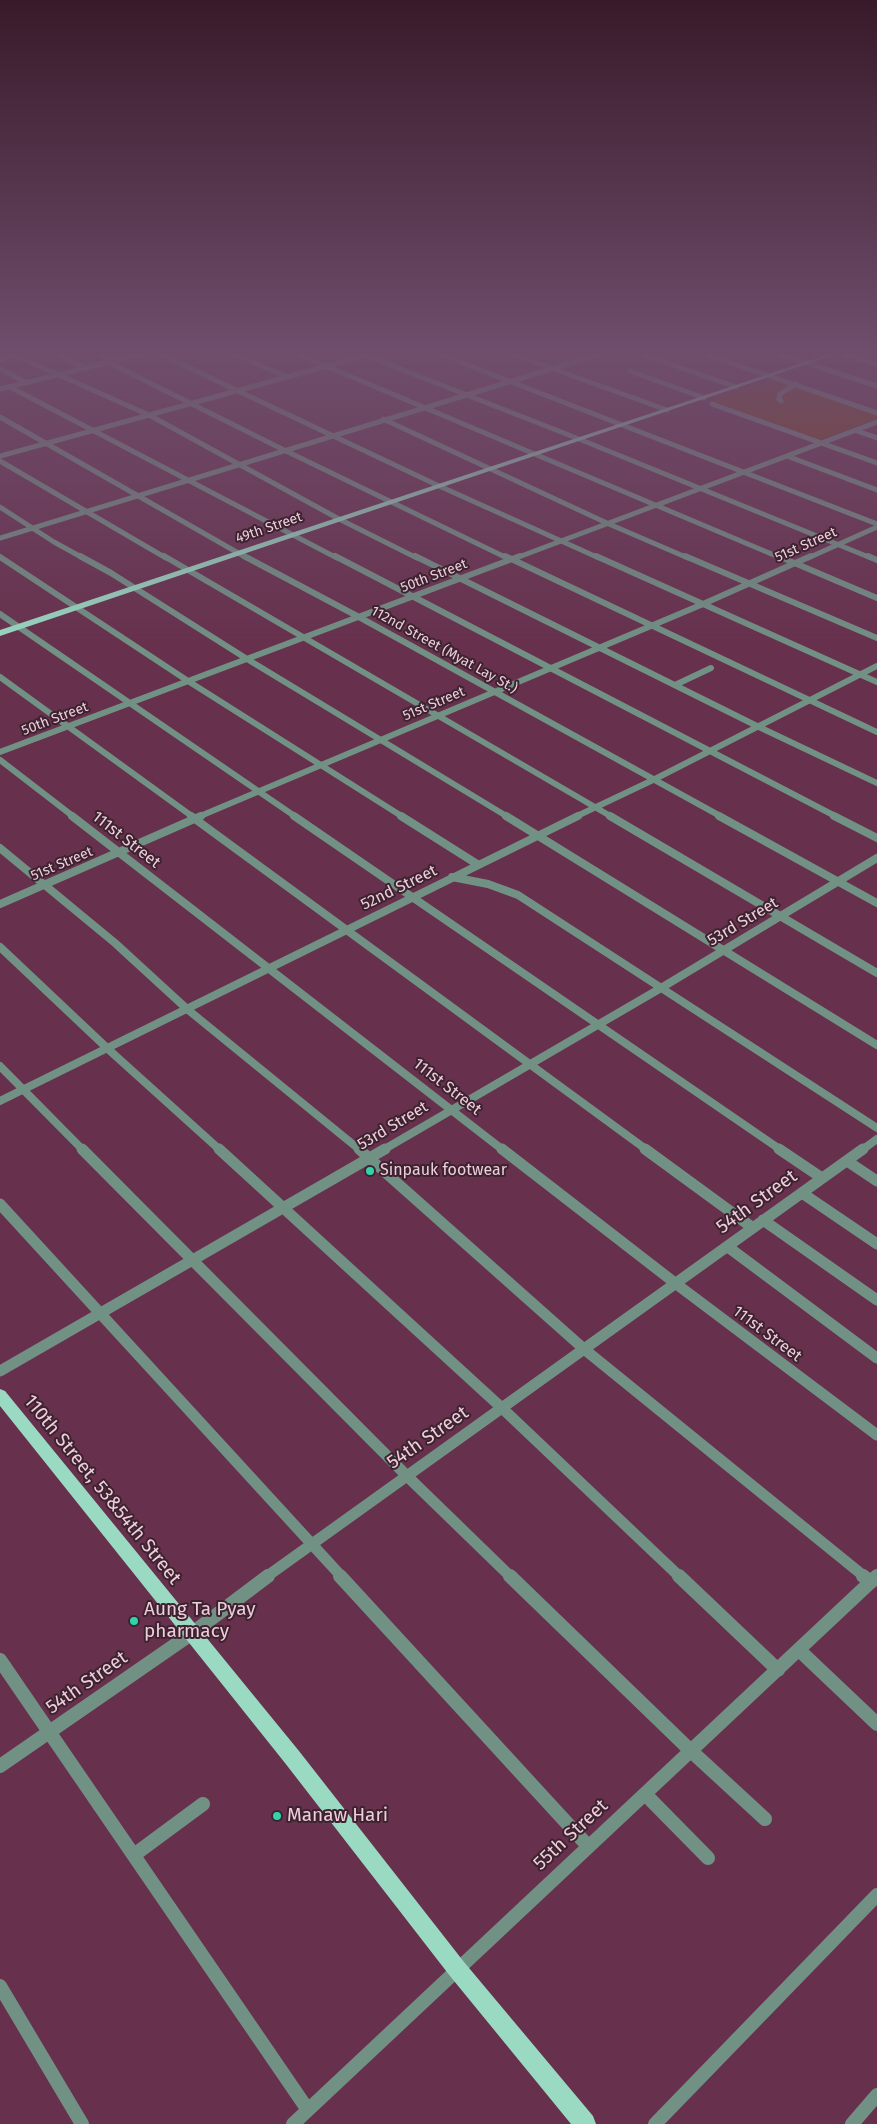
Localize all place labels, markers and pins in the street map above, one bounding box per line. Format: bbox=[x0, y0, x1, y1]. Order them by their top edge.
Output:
place label: Sinpauk footwear bbox=[380, 1161, 507, 1181]
marker: Sinpauk footwear bbox=[364, 1165, 376, 1177]
place label: Aung Ta Pyay pharmacy bbox=[144, 1599, 256, 1643]
marker: Aung Ta Pyay pharmacy bbox=[128, 1615, 140, 1627]
place label: Manaw Hari bbox=[287, 1805, 388, 1827]
marker: Manaw Hari bbox=[271, 1810, 283, 1822]

